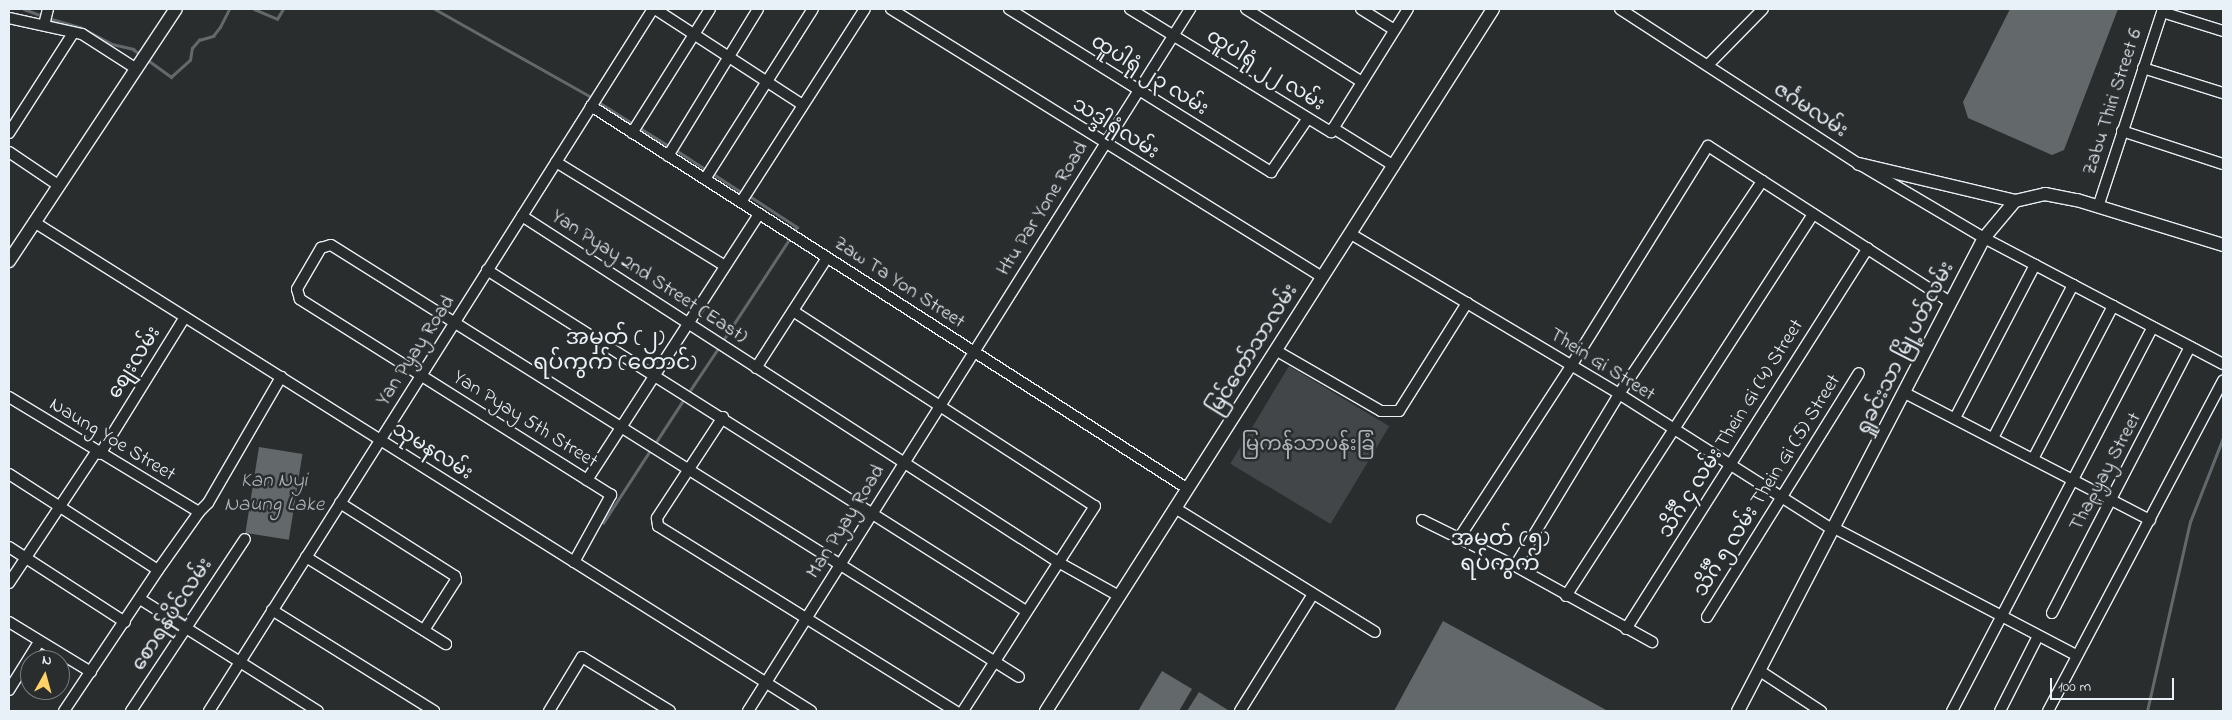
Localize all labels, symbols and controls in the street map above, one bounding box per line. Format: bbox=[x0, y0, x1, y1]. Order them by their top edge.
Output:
street label: ထူပါရုံ ၂၂ လမ်း bbox=[1201, 25, 1329, 117]
street label: Zabu Thiri Street 6 bbox=[2078, 26, 2148, 178]
street label: ထူပါရုံ ၂၃ လမ်း bbox=[1086, 30, 1212, 122]
street label: ဇင်္ဂမလမ်း bbox=[1768, 78, 1852, 144]
street label: သဒ္ဒါရုံလမ်း bbox=[1067, 93, 1163, 165]
street label: Htu Par Yone Road bbox=[992, 138, 1094, 280]
street label: Yan Pyay 2nd Street (East) bbox=[547, 205, 751, 349]
street label: Zaw Ta Yon Street bbox=[829, 232, 969, 334]
street label: ရှုခင်းသာ မြို့ပတ်လမ်း bbox=[1852, 258, 1960, 440]
street label: မြင်တော်သာလမ်း bbox=[1204, 280, 1304, 420]
street label: Yan Pyay Road bbox=[371, 291, 461, 411]
street label: သိင်္ဂီ ၄ လမ်း Thein Gi (4) Street bbox=[1655, 315, 1809, 543]
street label: စျေးလမ်း bbox=[103, 322, 167, 404]
street label: Thein Gi Street bbox=[1545, 323, 1659, 407]
district label: အမှတ် (၂) ရပ်ကွက် (တောင်) bbox=[533, 326, 697, 378]
street label: Yan Pyay 5th Street bbox=[448, 366, 602, 474]
street label: သိင်္ဂီ ၅ လမ်း Thein Gi (5) Street bbox=[1689, 370, 1847, 602]
street label: Naung Yoe Street bbox=[45, 393, 179, 487]
street label: Thapyay Street bbox=[2065, 408, 2147, 536]
street label: သုမနလမ်း bbox=[387, 418, 477, 486]
park label: မြကန်သာပန်းခြံ bbox=[1241, 433, 1375, 457]
street label: Man Pyay Road bbox=[801, 461, 891, 583]
water label: Kan Nyi Naung Lake bbox=[224, 468, 324, 518]
district label: အမှတ် (၅) ရပ်ကွက် bbox=[1450, 527, 1550, 578]
street label: စောရန်ပိုင်လမ်း bbox=[128, 554, 218, 676]
north arrow bbox=[20, 650, 70, 700]
text: N bbox=[41, 650, 53, 672]
scale bar bbox=[2052, 668, 2176, 700]
text: 100 m bbox=[2058, 676, 2091, 698]

